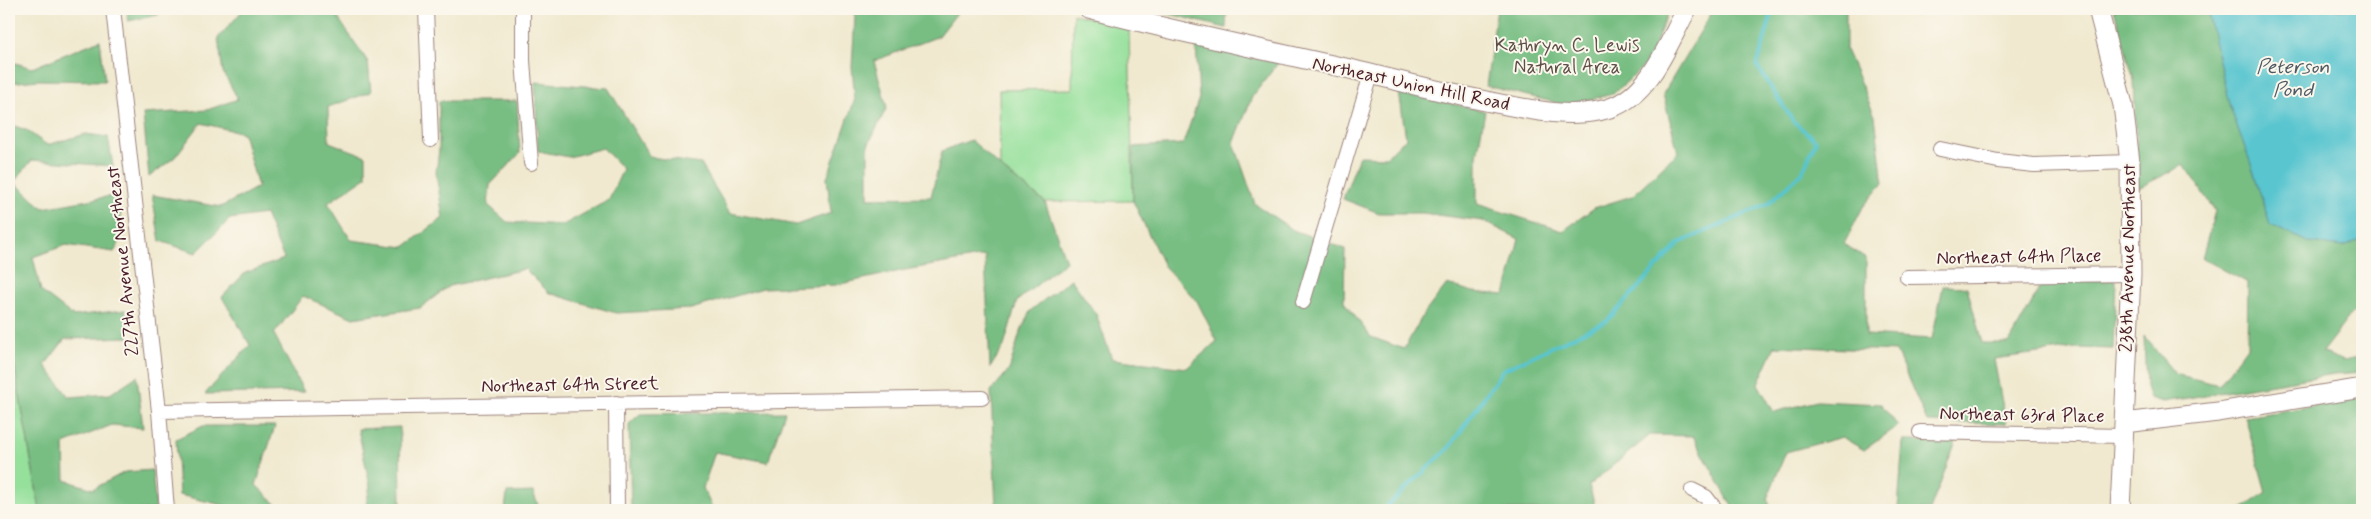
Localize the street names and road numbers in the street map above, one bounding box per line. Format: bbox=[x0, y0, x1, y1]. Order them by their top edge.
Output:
street label: Northeast Union Hill Road bbox=[1310, 51, 1512, 117]
street label: 238th Avenue Northeast bbox=[2114, 163, 2142, 353]
street label: 227th Avenue Northeast bbox=[101, 165, 145, 357]
street label: Northeast 64th Place bbox=[1936, 243, 2102, 271]
street label: Northeast 64th Street bbox=[481, 371, 659, 399]
street label: Northeast 63rd Place bbox=[1939, 401, 2105, 429]

